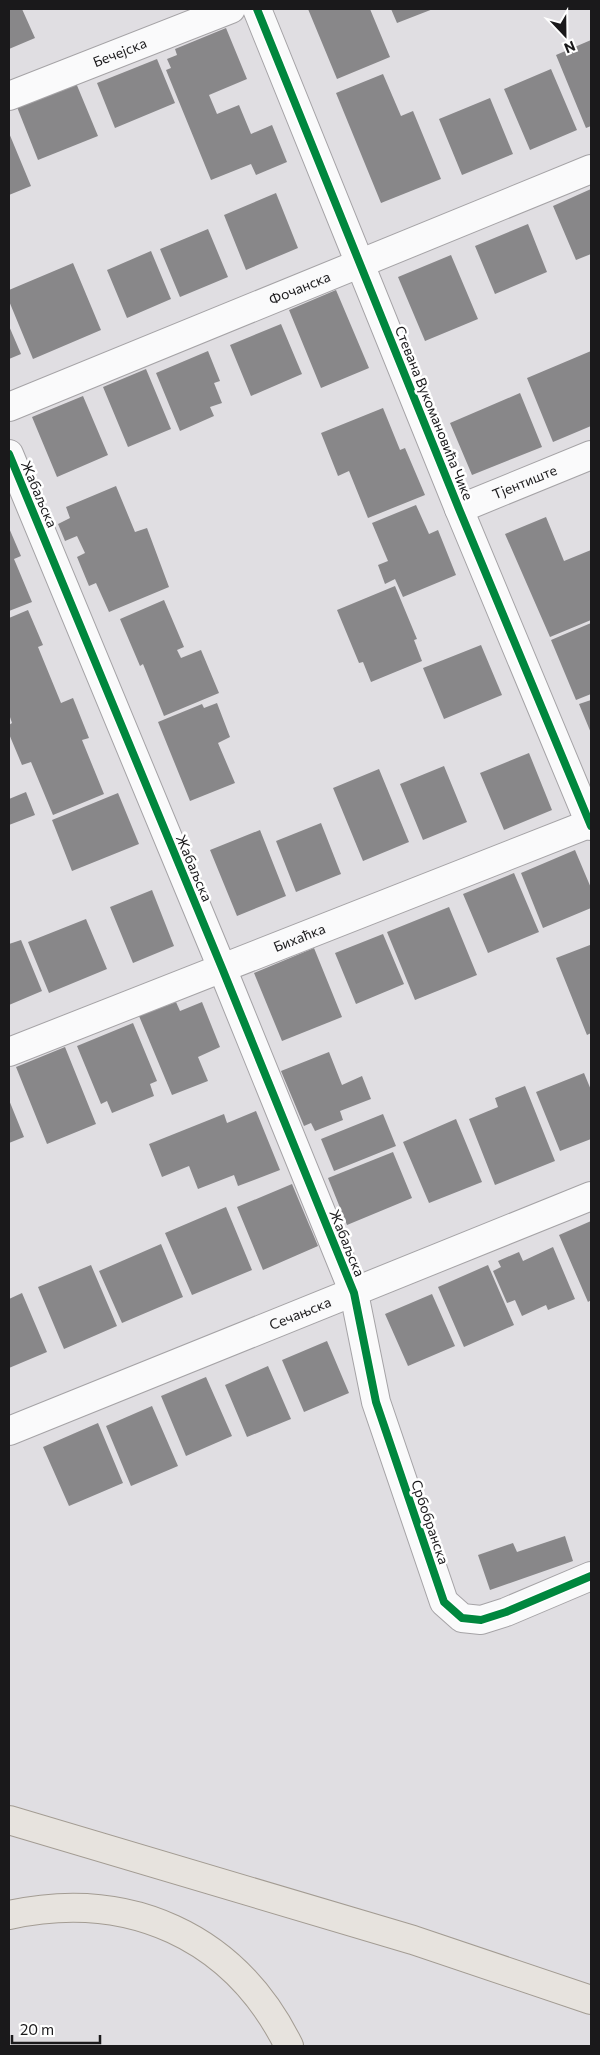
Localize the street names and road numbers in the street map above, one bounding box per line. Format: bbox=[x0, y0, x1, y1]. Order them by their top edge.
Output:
street label: Бечејска bbox=[90, 34, 149, 70]
street label: Фочанска bbox=[266, 268, 333, 308]
street label: Стевана Вукомановића Чике bbox=[392, 323, 477, 502]
street label: Жабаљска bbox=[18, 458, 61, 530]
street label: Тјентиште bbox=[490, 461, 559, 502]
street label: Жабаљска bbox=[173, 832, 216, 904]
street label: Бихаћка bbox=[271, 919, 328, 955]
street label: Жабаљска bbox=[326, 1207, 369, 1279]
street label: Сечањска bbox=[267, 1293, 333, 1333]
street label: Србобранска bbox=[408, 1477, 453, 1566]

